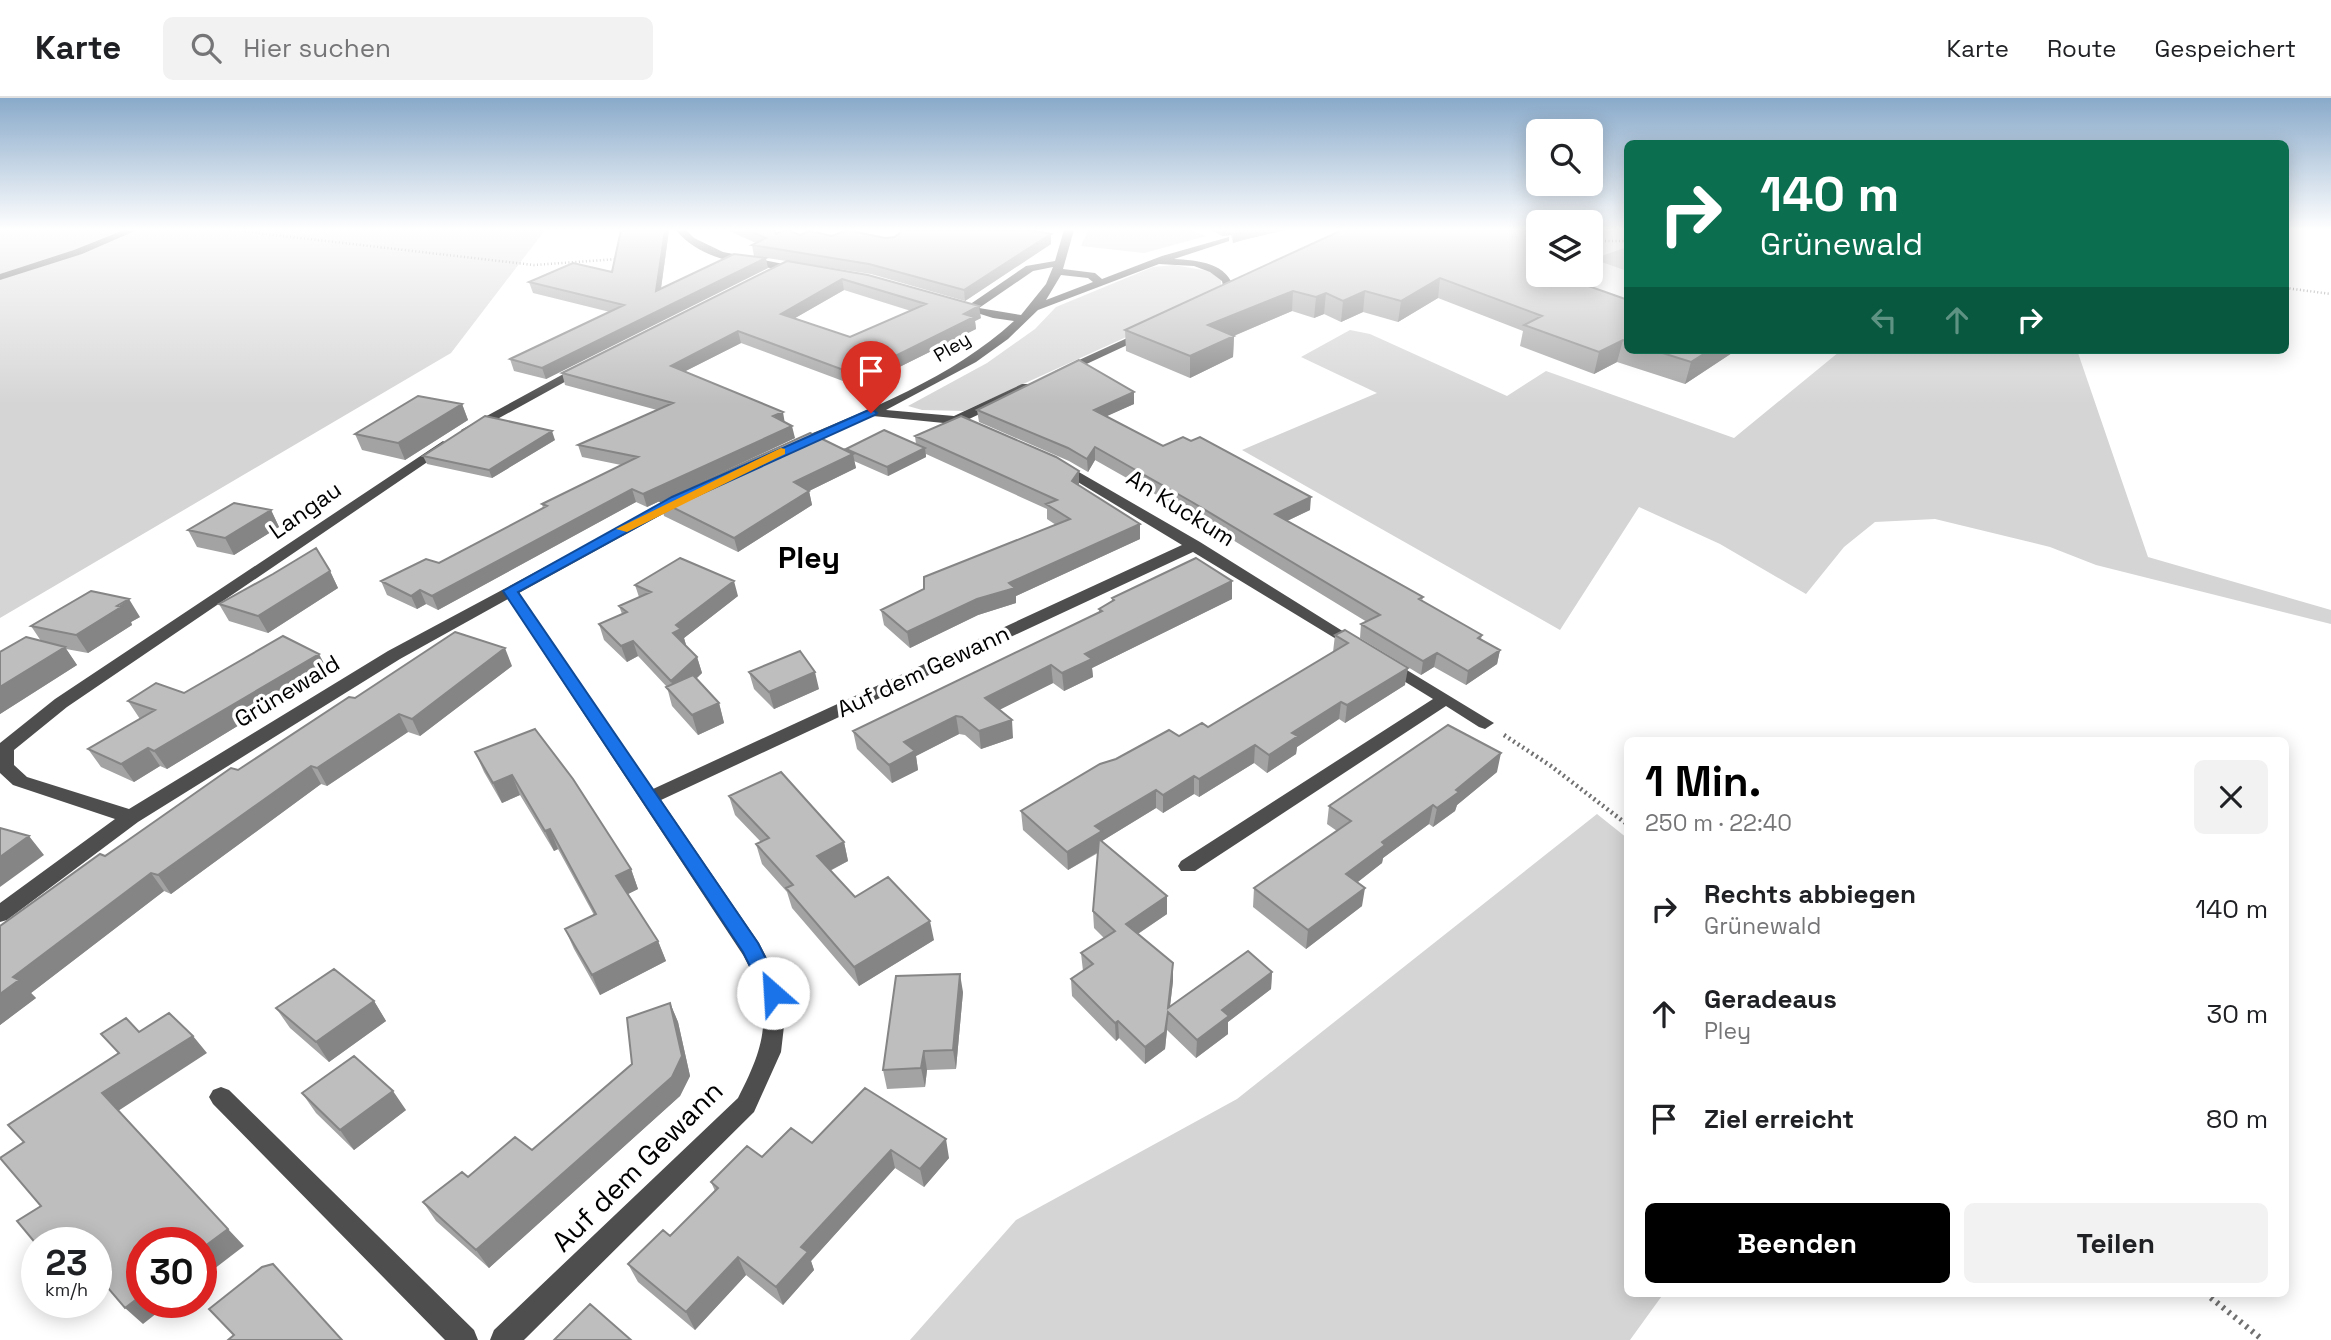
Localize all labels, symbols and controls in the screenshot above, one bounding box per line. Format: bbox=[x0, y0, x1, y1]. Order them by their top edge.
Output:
search box bbox=[163, 17, 653, 80]
text: Karte bbox=[35, 27, 121, 69]
icon: search bbox=[187, 29, 225, 67]
text: Hier suchen bbox=[243, 31, 391, 65]
text: Karte bbox=[1947, 33, 2009, 64]
text: Route bbox=[2047, 33, 2116, 64]
text: Gespeichert bbox=[2154, 33, 2296, 64]
map controls bbox=[1526, 119, 1603, 287]
button: search bbox=[1526, 119, 1603, 196]
text: 140 m bbox=[1760, 163, 1899, 225]
icon: right bbox=[1645, 168, 1736, 259]
button: layers bbox=[1526, 210, 1603, 287]
text: Grünewald bbox=[1760, 224, 1923, 264]
icon: left bbox=[1865, 301, 1903, 339]
icon: ahead bbox=[1938, 301, 1976, 339]
icon: right bbox=[2011, 301, 2049, 339]
street label: Pley bbox=[929, 326, 975, 368]
pin bbox=[841, 341, 901, 413]
icon: arrive bbox=[852, 352, 890, 390]
street label: An Kuckum bbox=[1121, 463, 1241, 553]
street label: Langau bbox=[263, 474, 347, 546]
district label: Pley bbox=[778, 538, 840, 577]
street label: Auf dem Gewann bbox=[832, 618, 1014, 724]
street label: Grünewald bbox=[229, 648, 345, 734]
text: 1 Min. bbox=[1645, 755, 1761, 808]
button: close bbox=[2194, 760, 2268, 834]
text: 250 m · 22:40 bbox=[1645, 808, 1792, 838]
text: Rechts abbiegen bbox=[1704, 877, 1916, 911]
icon: right bbox=[1645, 890, 1683, 928]
text: 140 m bbox=[2195, 892, 2268, 926]
text: Grünewald bbox=[1704, 911, 1821, 941]
position arrow bbox=[736, 956, 810, 1030]
text: Geradeaus bbox=[1704, 982, 1837, 1016]
icon: ahead bbox=[1645, 995, 1683, 1033]
text: 30 m bbox=[2207, 997, 2268, 1031]
text: Pley bbox=[1704, 1016, 1751, 1046]
street label: Auf dem Gewann bbox=[544, 1073, 730, 1259]
icon: arrive bbox=[1645, 1100, 1683, 1138]
text: Ziel erreicht bbox=[1704, 1102, 1854, 1136]
text: 80 m bbox=[2206, 1102, 2268, 1136]
button: Beenden bbox=[1645, 1203, 1950, 1283]
button: Teilen bbox=[1964, 1203, 2268, 1283]
speed limit sign: 30 bbox=[126, 1227, 217, 1318]
text: 23 bbox=[45, 1241, 88, 1285]
text: km/h bbox=[45, 1278, 88, 1301]

